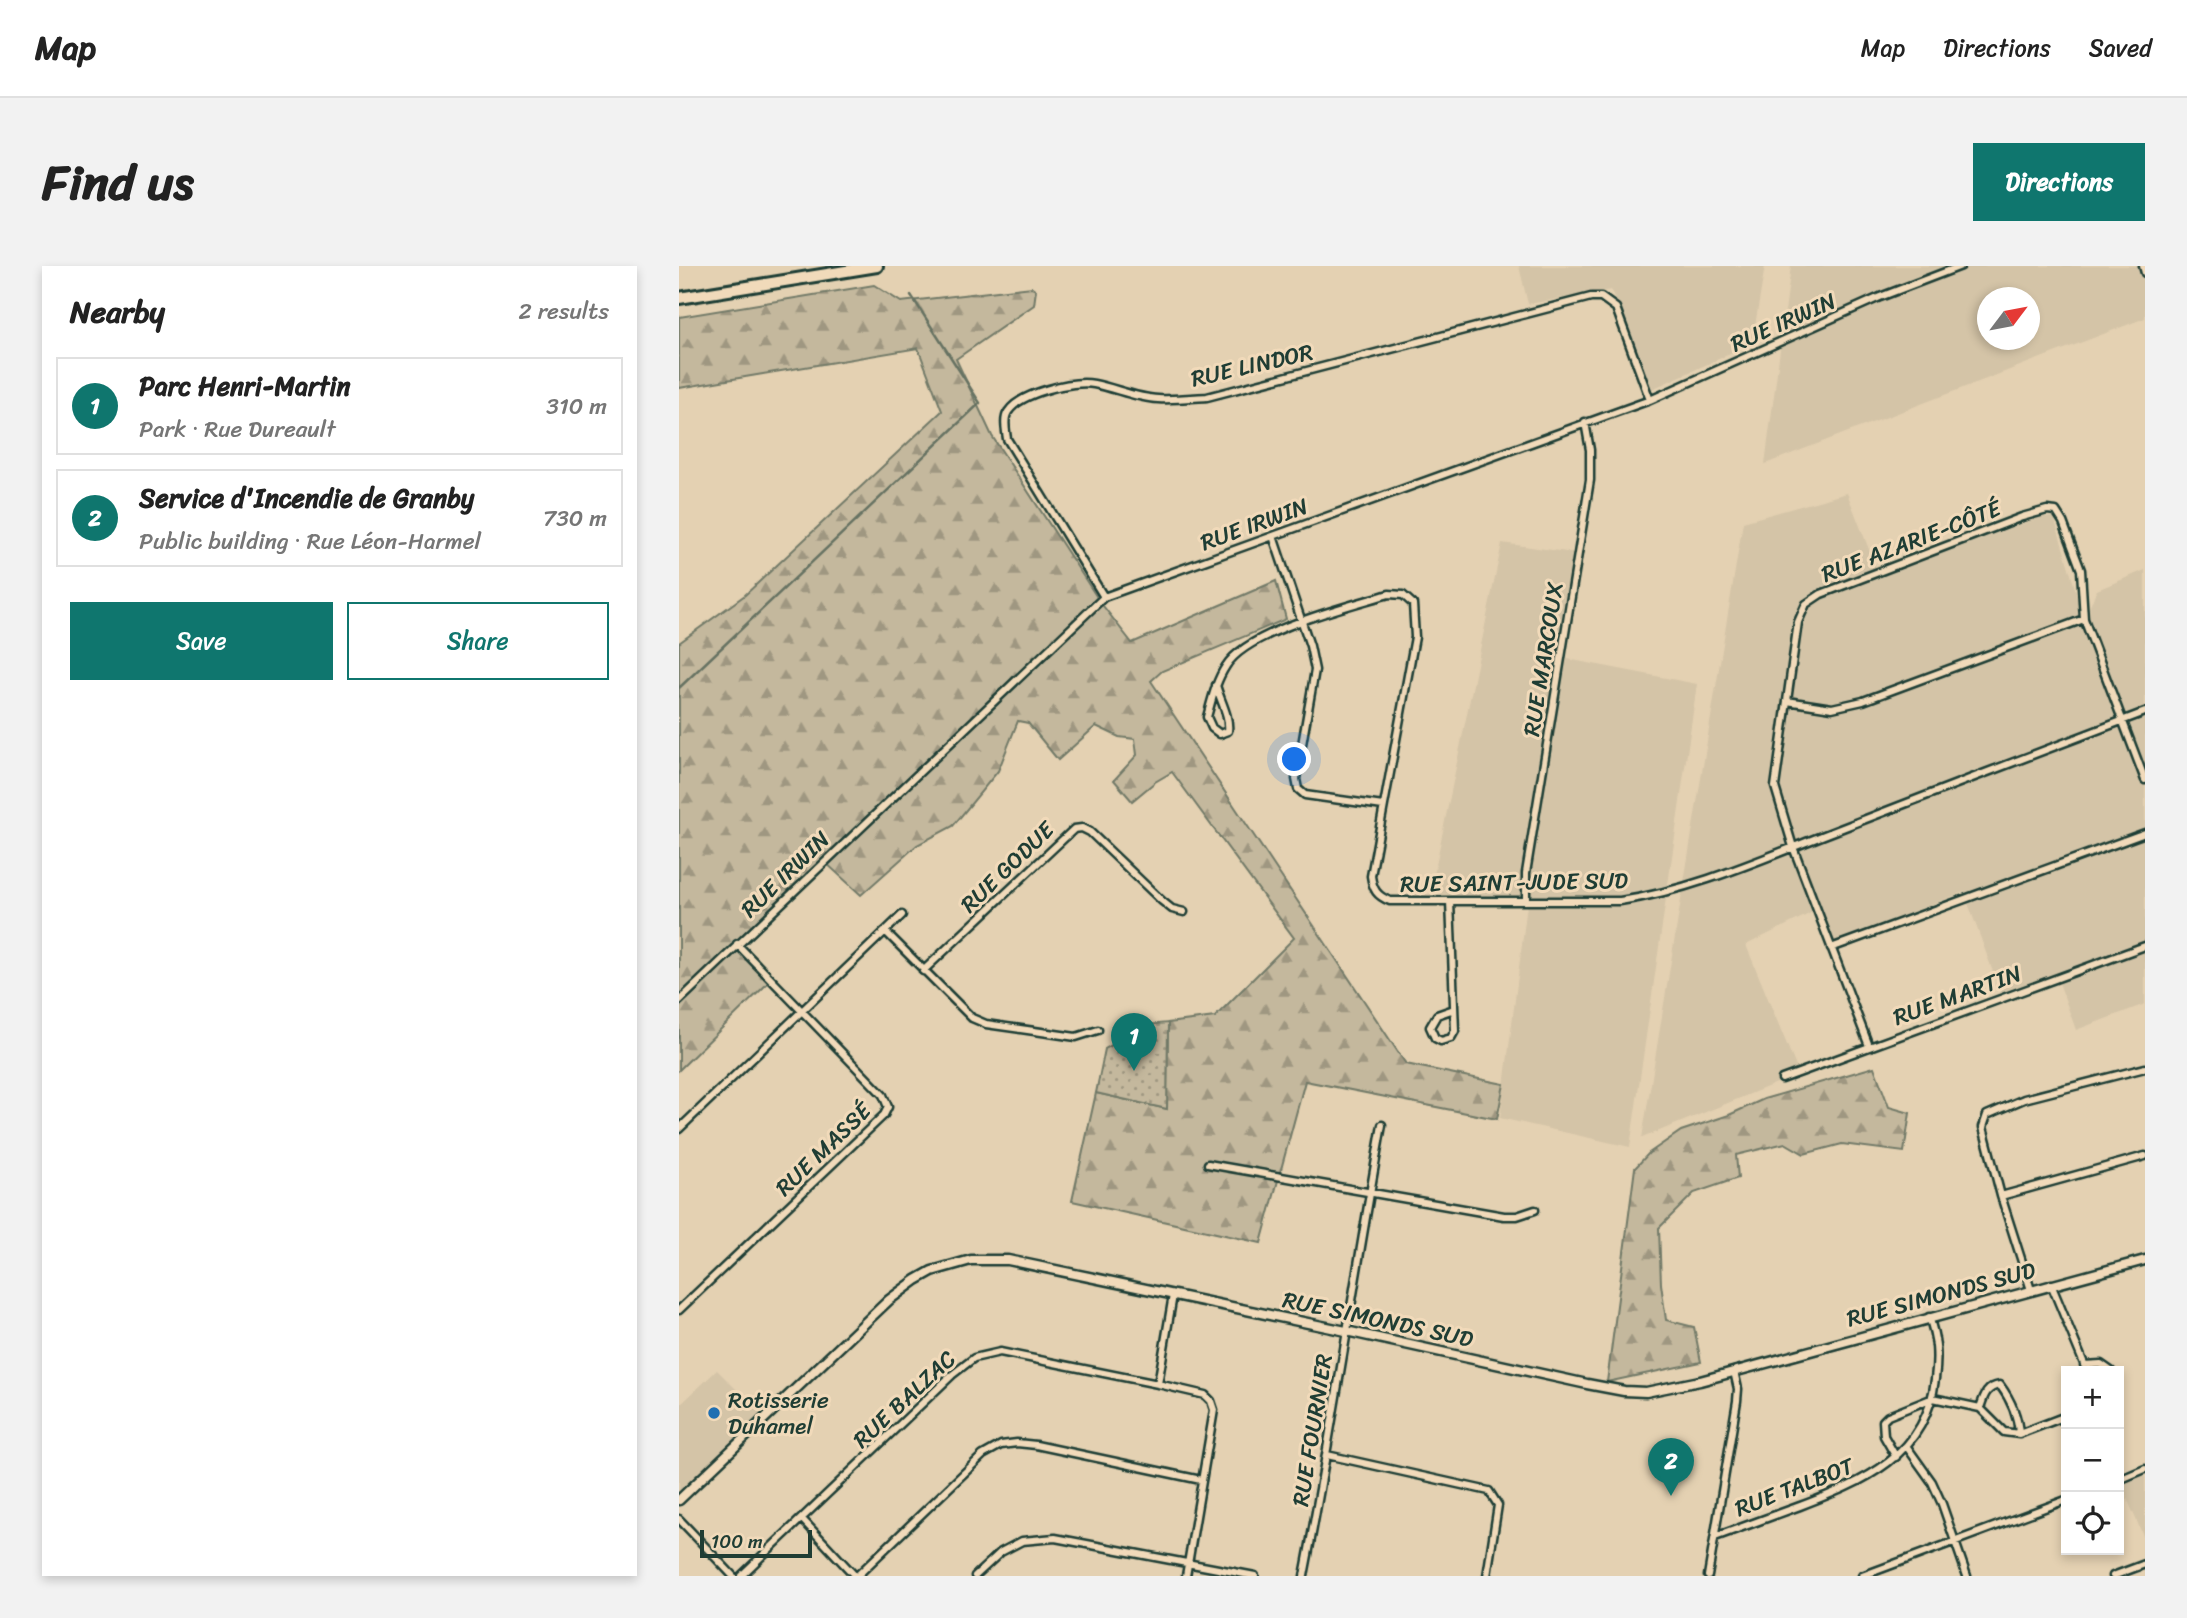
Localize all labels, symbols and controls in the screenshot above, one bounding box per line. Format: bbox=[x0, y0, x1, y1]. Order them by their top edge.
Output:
text: Map bbox=[35, 19, 96, 77]
text: Map bbox=[1861, 27, 1905, 69]
text: Directions bbox=[1943, 27, 2051, 69]
text: Saved bbox=[2089, 27, 2152, 69]
text: Find us bbox=[42, 139, 194, 226]
button: Directions bbox=[1973, 143, 2145, 221]
street label: RUE IRWIN bbox=[1724, 281, 1843, 364]
text: Nearby bbox=[70, 285, 165, 339]
north arrow bbox=[1977, 287, 2040, 350]
text: 2 results bbox=[518, 291, 609, 332]
street label: RUE LINDOR bbox=[1187, 332, 1317, 399]
text: Parc Henri-Martin bbox=[139, 363, 350, 409]
text: 1 bbox=[90, 386, 100, 427]
text: 310 m bbox=[546, 386, 607, 427]
text: Park · Rue Dureault bbox=[139, 409, 335, 450]
text: Service d'Incendie de Granby bbox=[139, 475, 474, 521]
street label: RUE IRWIN bbox=[1194, 486, 1314, 563]
street label: RUE AZARIE-CÔTÉ bbox=[1815, 488, 2008, 595]
text: 2 bbox=[88, 498, 102, 539]
text: 730 m bbox=[543, 498, 607, 539]
text: Public building · Rue Léon-Harmel bbox=[139, 521, 481, 562]
street label: RUE MARCOUX bbox=[1511, 579, 1576, 739]
button: Save bbox=[70, 602, 333, 680]
button: Share bbox=[347, 602, 609, 680]
your location bbox=[1277, 742, 1311, 776]
street label: RUE GODUE bbox=[950, 810, 1065, 923]
street label: RUE IRWIN bbox=[731, 821, 840, 928]
street label: RUE SAINT-JUDE SUD bbox=[1400, 860, 1628, 905]
street label: RUE MARTIN bbox=[1887, 953, 2027, 1038]
pin: 1 bbox=[1111, 1013, 1157, 1071]
street label: RUE MASSÉ bbox=[765, 1091, 882, 1206]
street label: RUE SIMONDS SUD bbox=[1842, 1249, 2040, 1339]
street label: RUE SIMONDS SUD bbox=[1279, 1279, 1477, 1360]
street label: RUE BALZAC bbox=[843, 1340, 966, 1459]
street label: RUE FOURNIER bbox=[1280, 1351, 1345, 1509]
map controls bbox=[2061, 1366, 2124, 1555]
button: + bbox=[2061, 1366, 2124, 1429]
place label: Rotisserie Duhamel bbox=[728, 1380, 829, 1447]
marker: Rotisserie Duhamel bbox=[706, 1405, 722, 1421]
button: − bbox=[2061, 1429, 2124, 1492]
pin: 2 bbox=[1648, 1438, 1694, 1496]
street label: RUE TALBOT bbox=[1729, 1445, 1861, 1529]
button: locate bbox=[2061, 1492, 2124, 1555]
text: 100 m bbox=[711, 1525, 763, 1558]
scale bar bbox=[700, 1527, 812, 1559]

